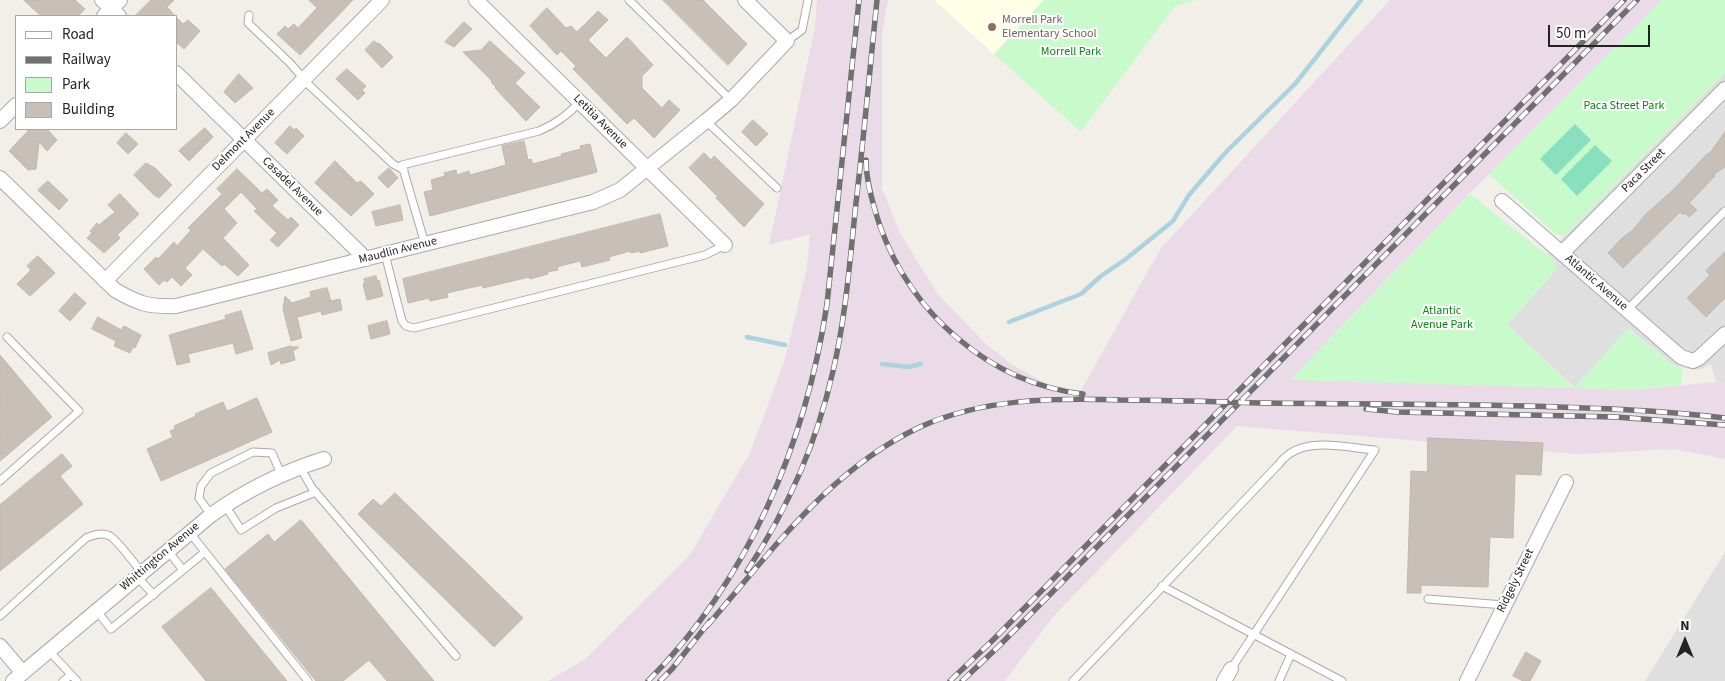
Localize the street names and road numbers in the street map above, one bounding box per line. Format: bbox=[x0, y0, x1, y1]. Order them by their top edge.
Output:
street label: Letitia Avenue bbox=[570, 92, 630, 152]
street label: Delmont Avenue bbox=[210, 106, 278, 174]
street label: Paca Street bbox=[1619, 146, 1669, 196]
street label: Casadel Avenue bbox=[259, 154, 325, 220]
street label: Maudlin Avenue bbox=[357, 234, 439, 268]
street label: Atlantic Avenue bbox=[1562, 252, 1630, 314]
street label: Whittington Avenue bbox=[118, 520, 202, 594]
street label: Ridgely Street bbox=[1494, 547, 1538, 615]

